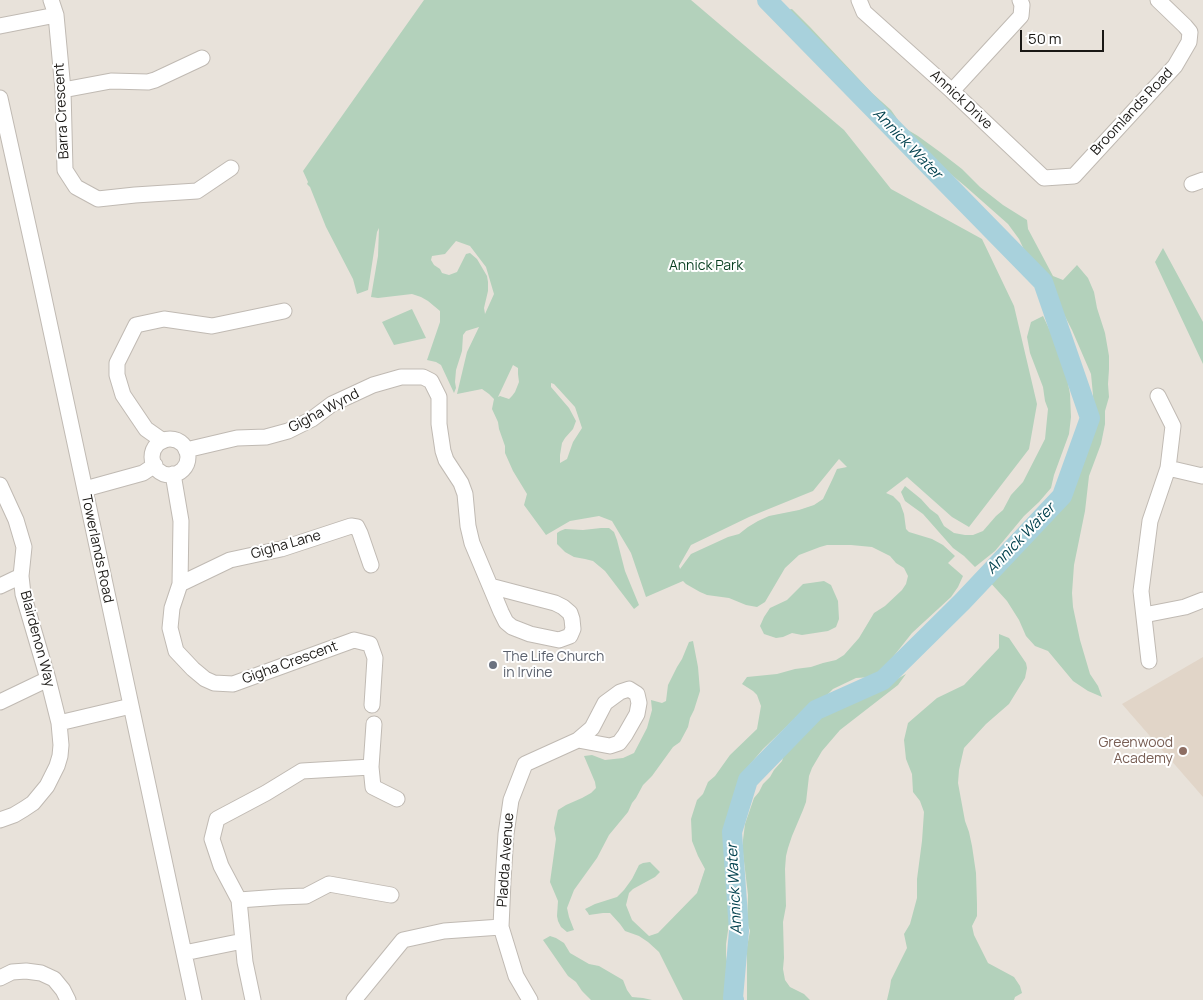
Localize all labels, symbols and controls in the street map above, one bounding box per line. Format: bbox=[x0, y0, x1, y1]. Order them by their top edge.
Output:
scale bar bbox=[1023, 20, 1107, 52]
text: 50 m bbox=[1028, 28, 1062, 49]
street label: Barra Crescent bbox=[51, 62, 73, 160]
street label: Broomlands Road bbox=[1087, 65, 1177, 159]
street label: Annick Drive bbox=[926, 67, 996, 133]
water label: Annick Water bbox=[869, 105, 945, 183]
park label: Annick Park bbox=[669, 258, 743, 274]
street label: Gigha Wynd bbox=[286, 385, 362, 437]
street label: Towerlands Road bbox=[77, 494, 117, 604]
water label: Annick Water bbox=[983, 500, 1059, 578]
street label: Gigha Lane bbox=[249, 527, 323, 563]
street label: Blairdenon Way bbox=[16, 589, 58, 689]
street label: Gigha Crescent bbox=[240, 638, 340, 688]
place label: The Life Church in Irvine bbox=[503, 649, 604, 682]
marker: The Life Church in Irvine bbox=[487, 659, 499, 671]
place label: Greenwood Academy bbox=[1098, 735, 1173, 768]
marker: Greenwood Academy bbox=[1177, 745, 1189, 757]
street label: Pladda Avenue bbox=[494, 812, 518, 908]
water label: Annick Water bbox=[724, 843, 746, 935]

